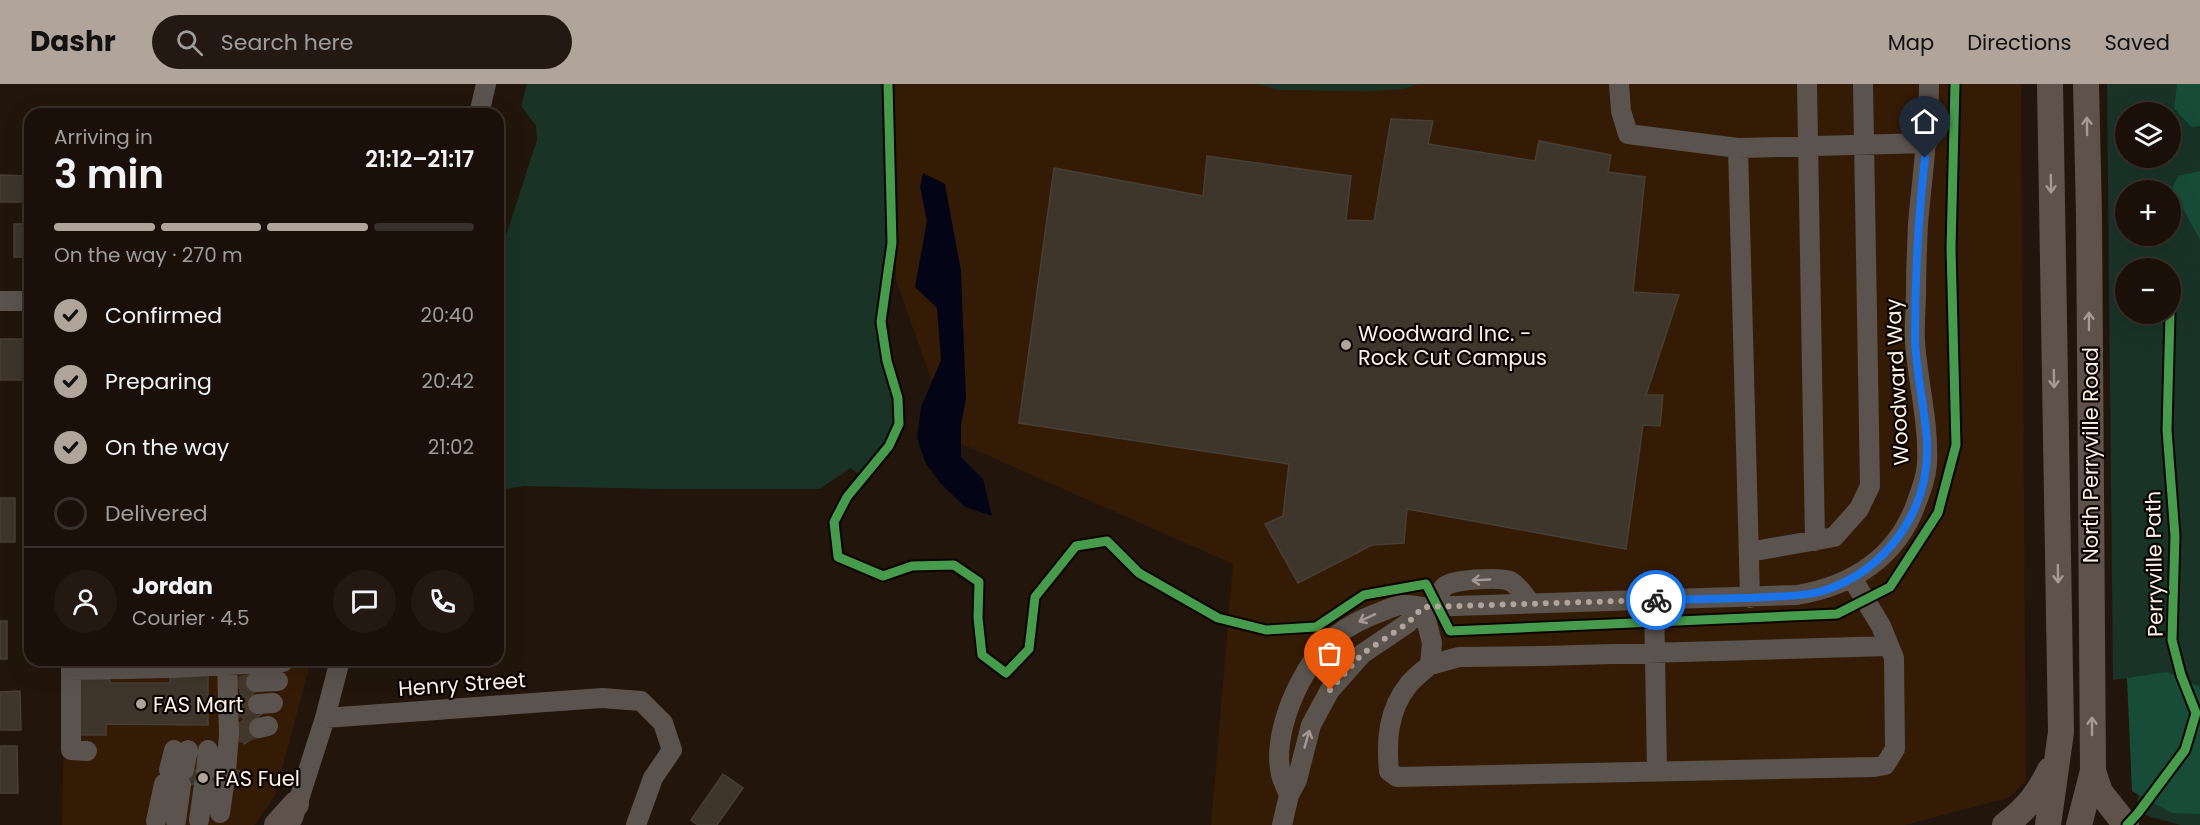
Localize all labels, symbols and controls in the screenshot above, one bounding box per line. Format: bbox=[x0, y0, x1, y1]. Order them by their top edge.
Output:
search box bbox=[152, 15, 572, 69]
text: Dashr bbox=[30, 22, 116, 61]
icon: search bbox=[173, 26, 206, 59]
text: Search here bbox=[221, 27, 353, 58]
text: Map bbox=[1888, 28, 1934, 57]
text: Directions bbox=[1967, 28, 2071, 57]
text: Saved bbox=[2104, 28, 2170, 57]
pin bbox=[1899, 96, 1950, 158]
map controls bbox=[2115, 102, 2181, 324]
button: layers bbox=[2115, 102, 2181, 168]
icon: home bbox=[1908, 105, 1941, 138]
one-way arrow bbox=[2081, 117, 2092, 137]
text: Arriving in bbox=[54, 123, 153, 151]
text: 21:12–21:17 bbox=[365, 144, 474, 175]
text: 3 min bbox=[54, 147, 164, 202]
one-way arrow bbox=[2046, 174, 2057, 194]
button: + bbox=[2115, 180, 2181, 246]
text: On the way · 270 m bbox=[54, 241, 243, 269]
button: − bbox=[2115, 258, 2181, 324]
street label: Woodward Way bbox=[1878, 298, 1916, 466]
icon: check bbox=[54, 299, 87, 332]
text: Confirmed bbox=[105, 300, 222, 331]
text: 20:40 bbox=[421, 301, 474, 329]
one-way arrow bbox=[2083, 312, 2095, 332]
place label: Woodward Inc. - Rock Cut Campus bbox=[1358, 319, 1547, 372]
marker: Woodward Inc. - Rock Cut Campus bbox=[1339, 338, 1353, 352]
street label: North Perryville Road bbox=[2076, 347, 2105, 563]
icon: check bbox=[54, 365, 87, 398]
text: Preparing bbox=[105, 366, 212, 397]
text: 20:42 bbox=[422, 367, 474, 395]
one-way arrow bbox=[2048, 369, 2060, 389]
icon: check bbox=[54, 431, 87, 464]
text: On the way bbox=[105, 432, 229, 463]
text: 21:02 bbox=[428, 433, 474, 461]
street label: Perryville Path bbox=[2138, 491, 2170, 637]
text: Delivered bbox=[105, 498, 208, 529]
one-way arrow bbox=[2052, 564, 2063, 584]
button: person bbox=[54, 570, 117, 633]
button: chat bbox=[333, 570, 396, 633]
button: phone bbox=[411, 570, 474, 633]
courier bbox=[1626, 570, 1686, 630]
text: Jordan bbox=[132, 571, 213, 602]
one-way arrow bbox=[1471, 575, 1491, 586]
icon: bike bbox=[1640, 584, 1673, 617]
text: Courier · 4.5 bbox=[132, 604, 250, 632]
one-way arrow bbox=[1359, 612, 1377, 624]
pin bbox=[1304, 628, 1355, 690]
icon: bag bbox=[1313, 637, 1346, 670]
street label: Henry Street bbox=[397, 665, 527, 703]
place label: FAS Mart bbox=[153, 690, 243, 719]
marker: FAS Mart bbox=[134, 697, 148, 711]
one-way arrow bbox=[2086, 717, 2098, 737]
one-way arrow bbox=[1302, 730, 1313, 749]
place label: FAS Fuel bbox=[215, 764, 300, 793]
marker: FAS Fuel bbox=[196, 771, 210, 785]

